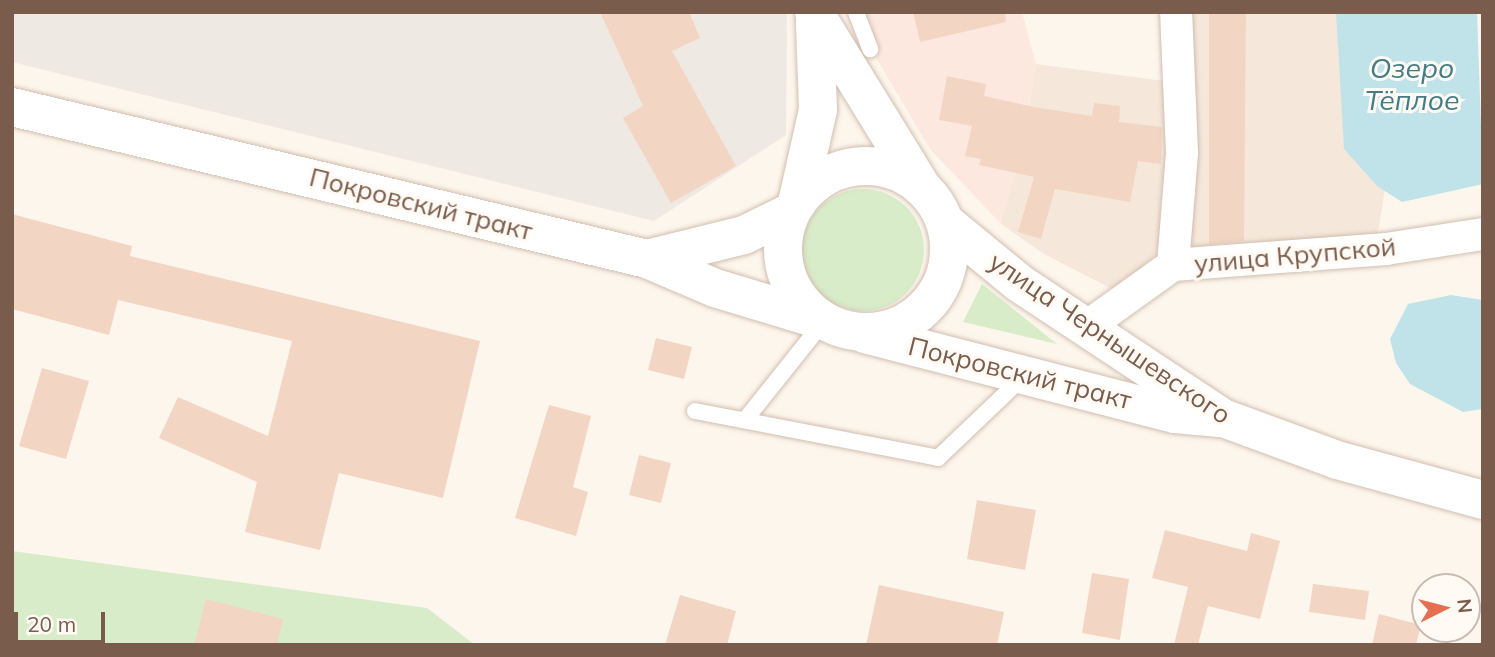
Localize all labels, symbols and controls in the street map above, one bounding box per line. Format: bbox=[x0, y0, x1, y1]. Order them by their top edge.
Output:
water label: Озеро Тёплое bbox=[1364, 51, 1460, 117]
street label: Покровский тракт bbox=[306, 161, 536, 247]
street label: улица Крупской bbox=[1193, 231, 1397, 279]
street label: улица Чернышевского bbox=[983, 245, 1237, 431]
street label: Покровский тракт bbox=[905, 330, 1135, 416]
north arrow bbox=[1411, 573, 1481, 643]
scale bar bbox=[18, 598, 108, 642]
text: N bbox=[1452, 598, 1478, 614]
text: 20 m bbox=[27, 611, 76, 637]

